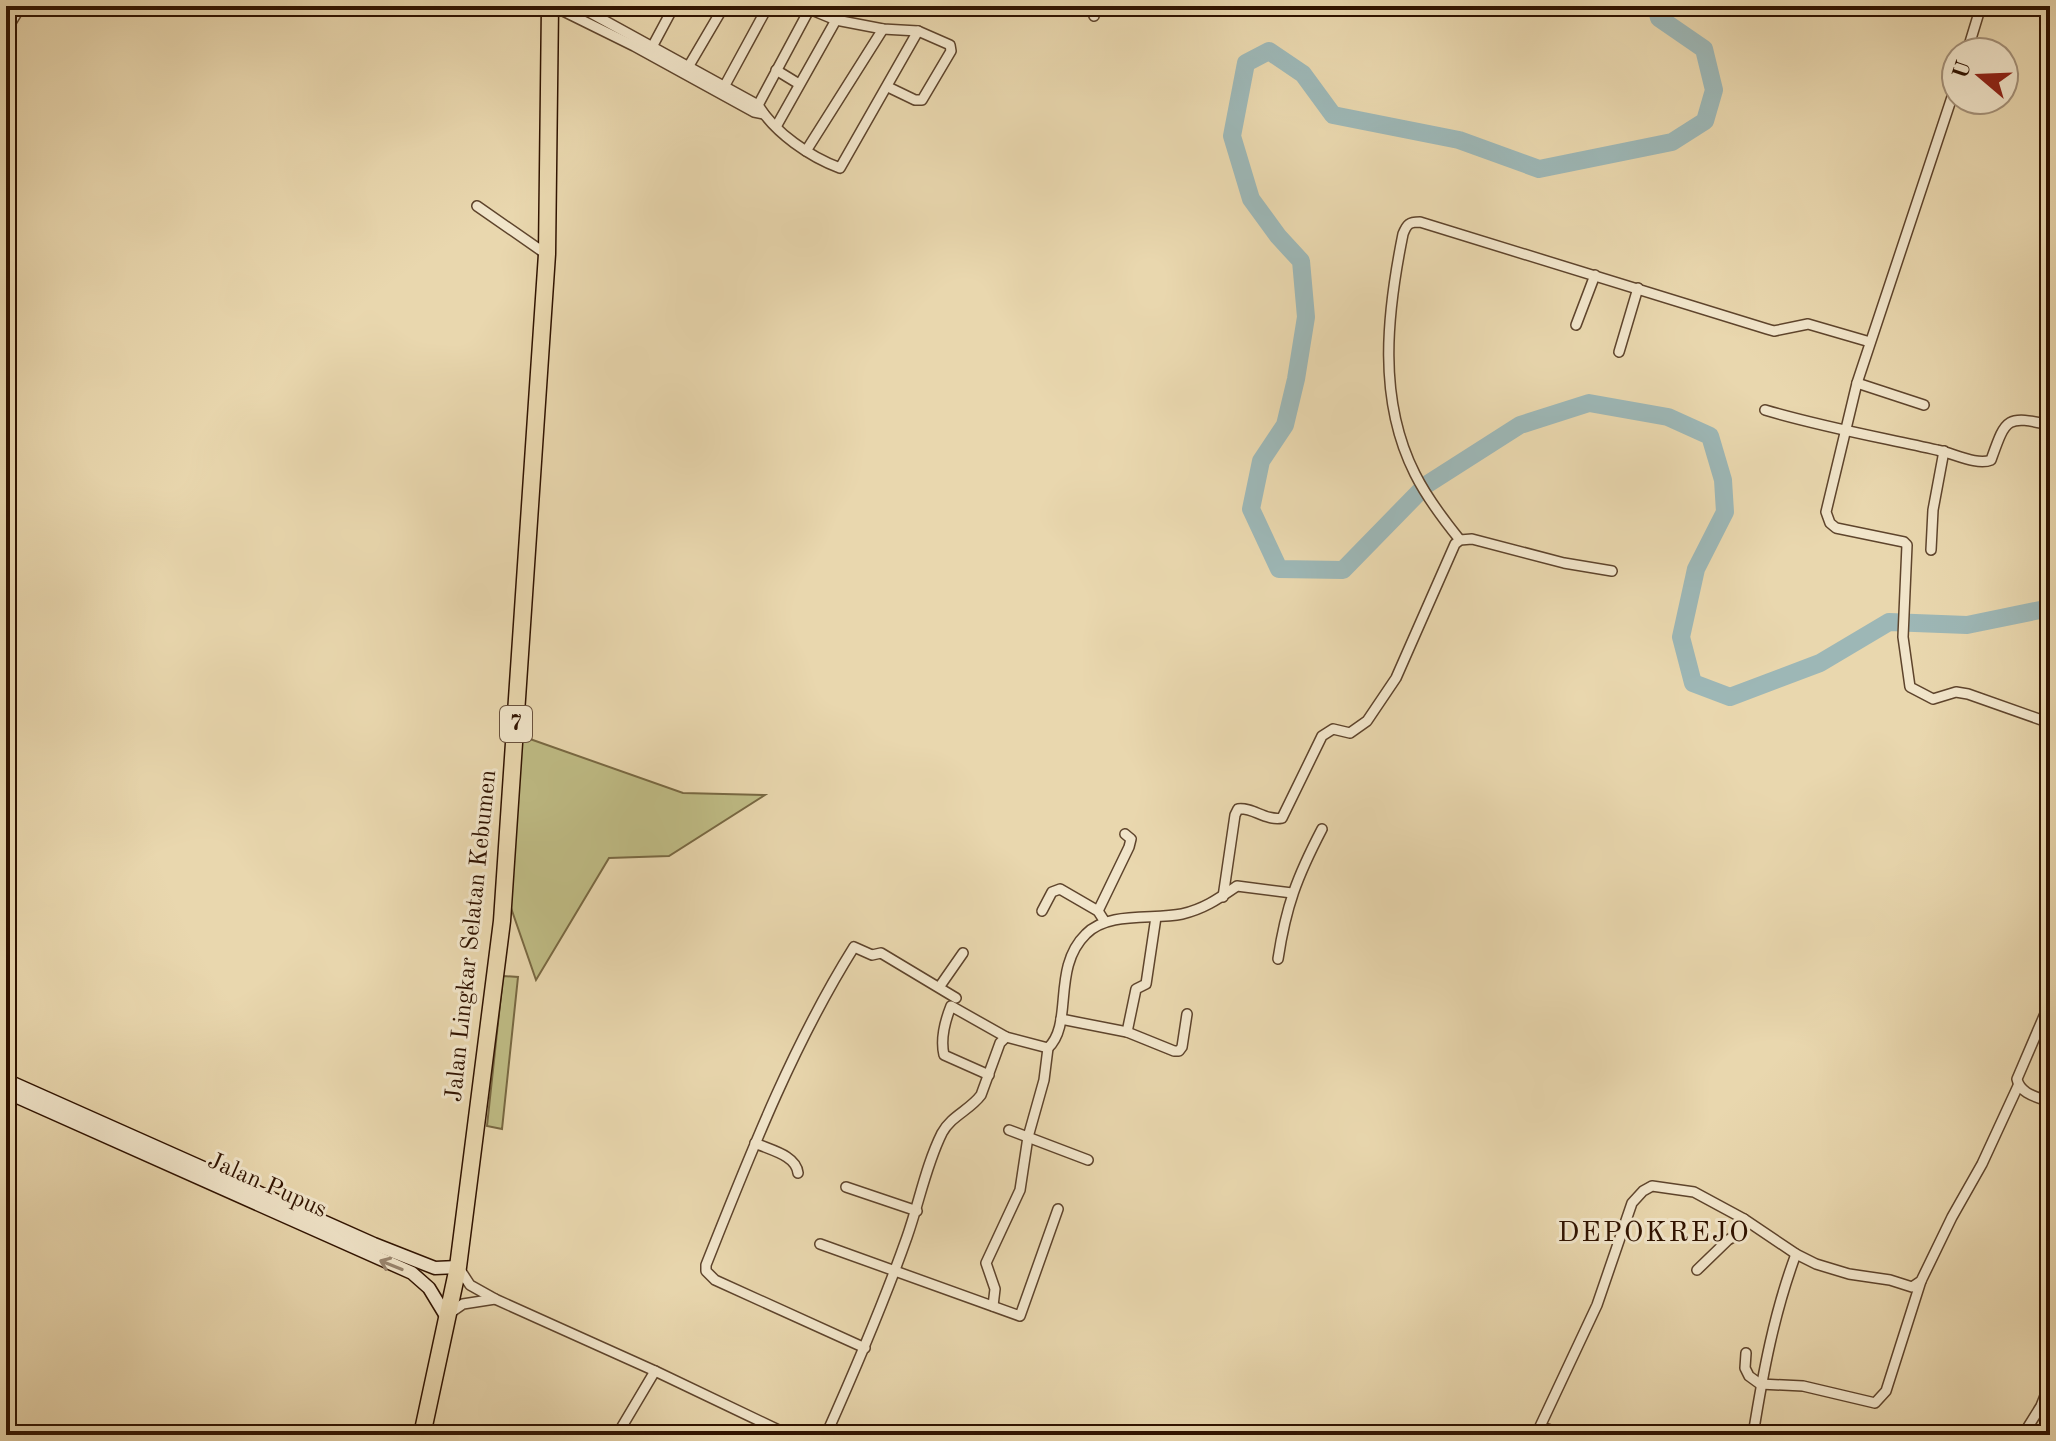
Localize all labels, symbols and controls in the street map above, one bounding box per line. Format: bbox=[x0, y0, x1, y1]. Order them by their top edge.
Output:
north arrow bbox=[1940, 36, 2020, 116]
text: U bbox=[1950, 58, 1976, 82]
road number: 7 bbox=[500, 706, 532, 742]
street label: Jalan Lingkar Selatan Kebumen bbox=[443, 769, 501, 1103]
street label: Jalan Pupus bbox=[204, 1149, 330, 1223]
district label: DEPOKREJO bbox=[1557, 1220, 1751, 1248]
one-way arrow bbox=[379, 1256, 404, 1271]

